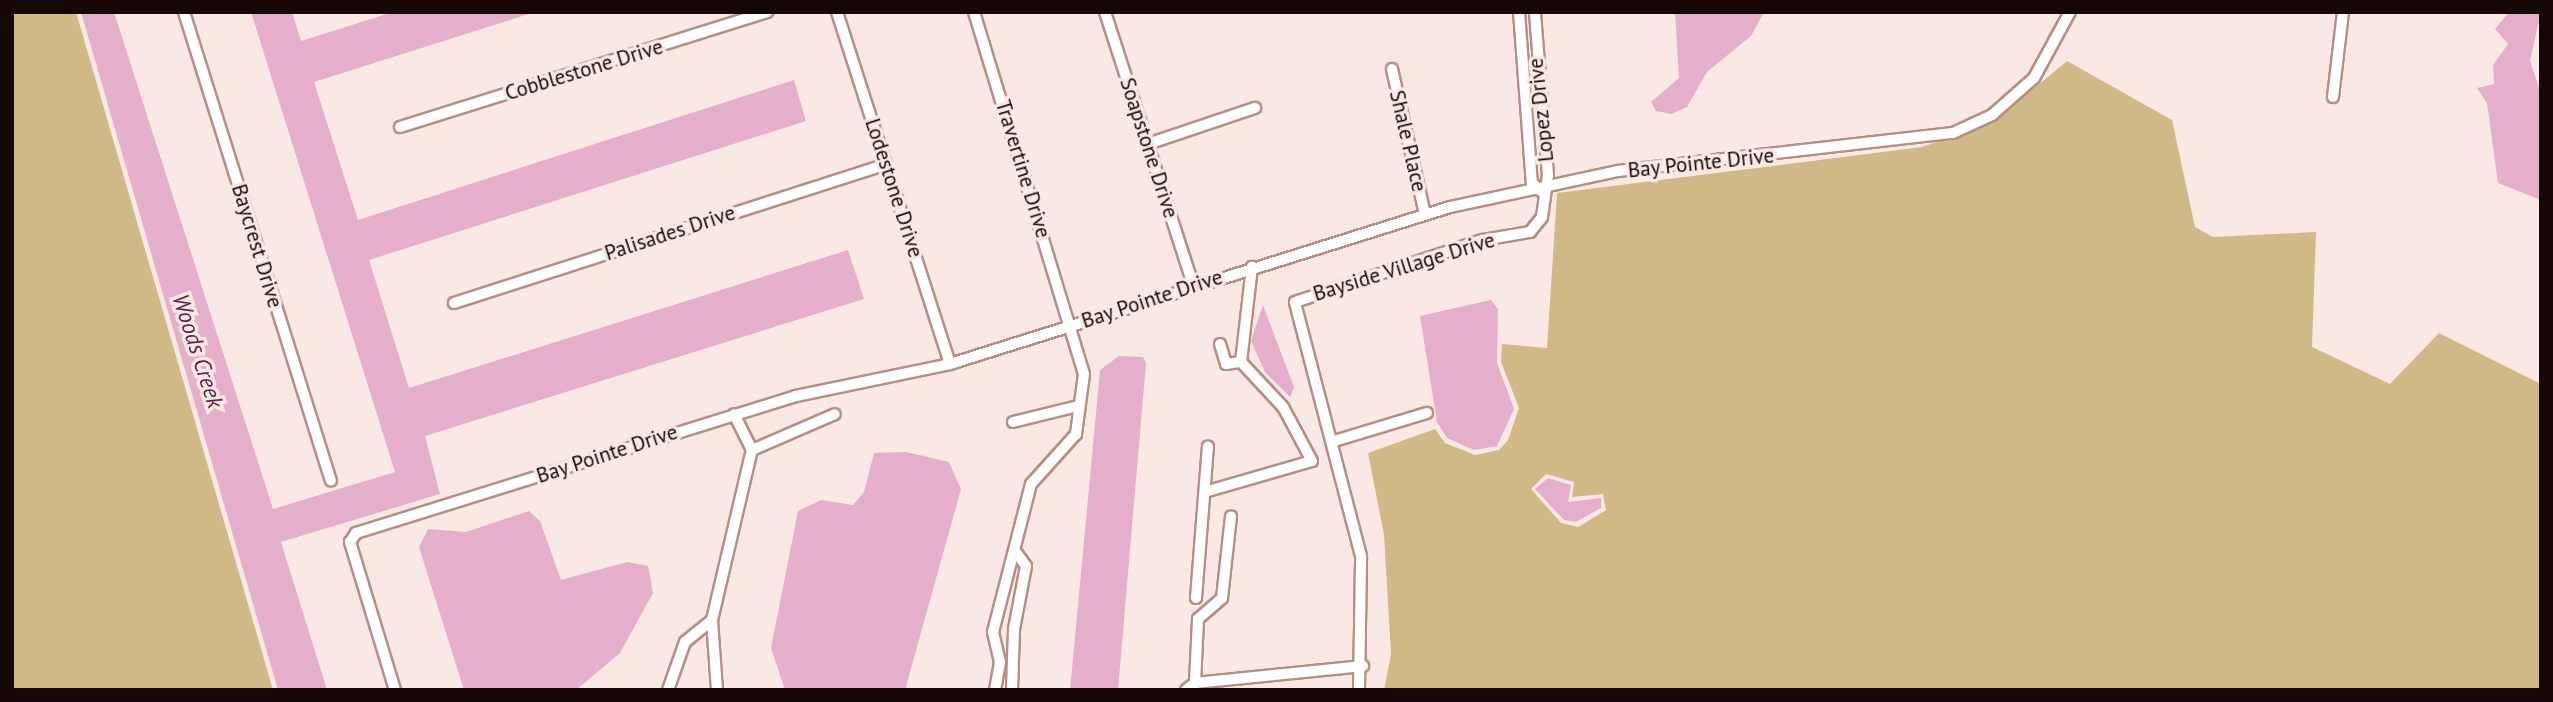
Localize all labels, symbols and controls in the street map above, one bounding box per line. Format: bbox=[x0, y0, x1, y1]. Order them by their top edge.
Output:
street label: Cobblestone Drive bbox=[502, 34, 666, 106]
street label: Lopez Drive bbox=[1523, 57, 1559, 163]
street label: Soapstone Drive bbox=[1114, 75, 1184, 221]
street label: Shale Place bbox=[1384, 88, 1432, 194]
street label: Travertine Drive bbox=[990, 97, 1056, 241]
street label: Lodestone Drive bbox=[860, 115, 928, 261]
street label: Bay Pointe Drive bbox=[1626, 143, 1776, 183]
street label: Baycrest Drive bbox=[226, 181, 288, 311]
street label: Palisades Drive bbox=[601, 200, 739, 266]
street label: Bayside Village Drive bbox=[1310, 227, 1498, 307]
street label: Bay Pointe Drive bbox=[1078, 264, 1226, 334]
water label: Woods Creek bbox=[167, 290, 229, 412]
street label: Bay Pointe Drive bbox=[533, 419, 681, 489]

